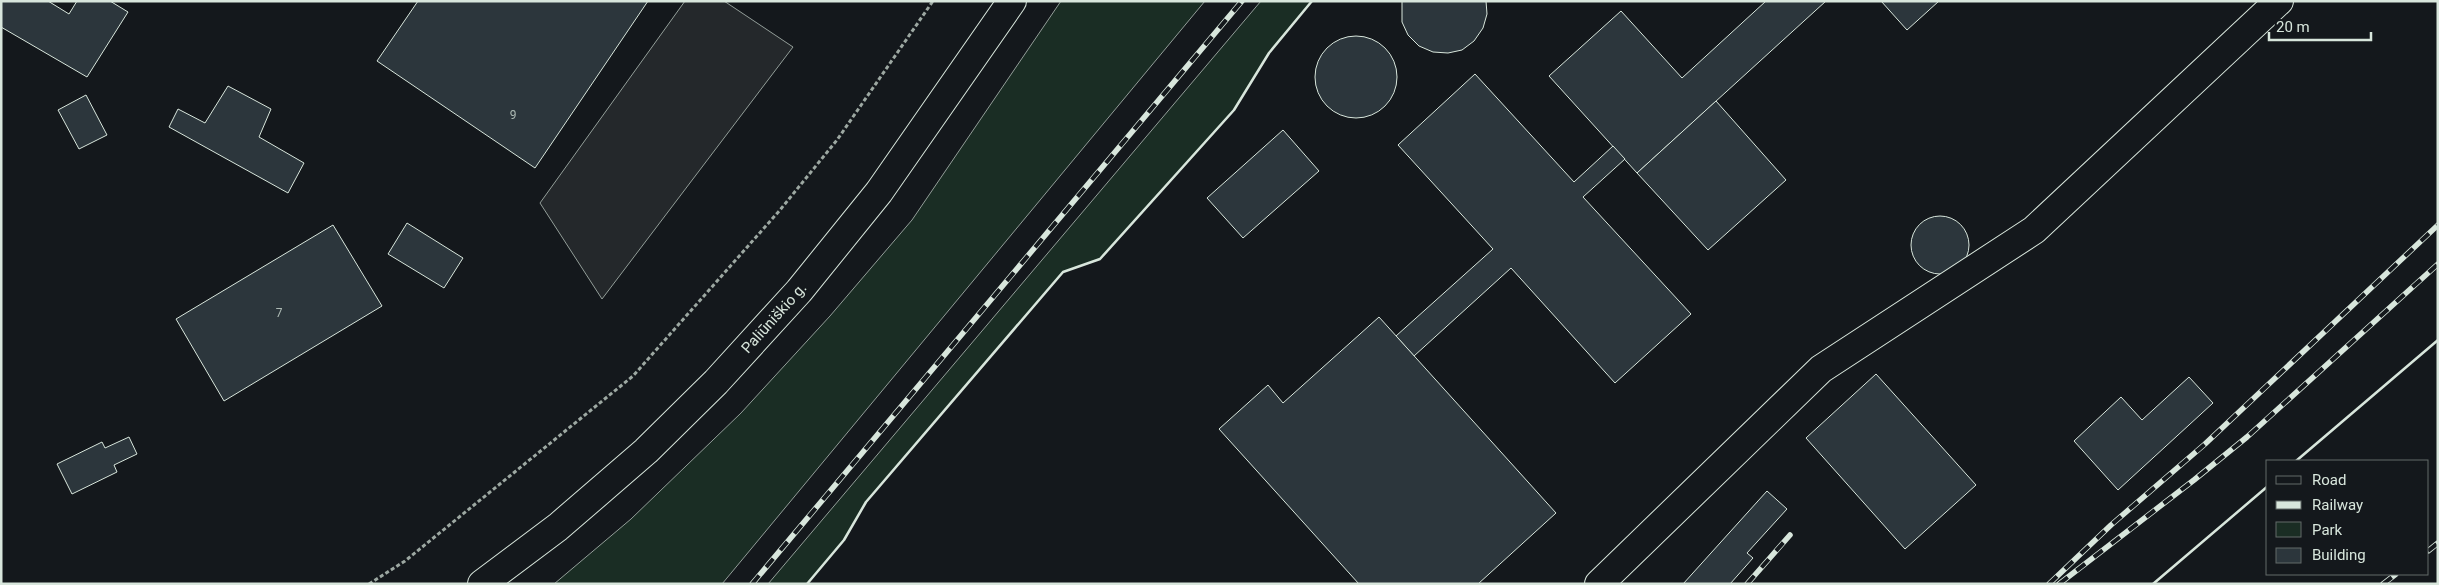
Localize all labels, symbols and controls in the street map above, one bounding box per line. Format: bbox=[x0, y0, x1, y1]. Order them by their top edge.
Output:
scale bar bbox=[2269, 10, 2372, 42]
text: 20 m bbox=[2276, 18, 2310, 36]
house number: 9 bbox=[510, 108, 516, 122]
street label: Paliūniškio g. bbox=[738, 279, 810, 357]
house number: 7 bbox=[276, 306, 283, 320]
legend bbox=[2266, 460, 2429, 575]
text: Road bbox=[2312, 471, 2346, 489]
text: Railway bbox=[2312, 496, 2363, 514]
text: Park bbox=[2312, 521, 2343, 539]
text: Building bbox=[2312, 546, 2366, 564]

